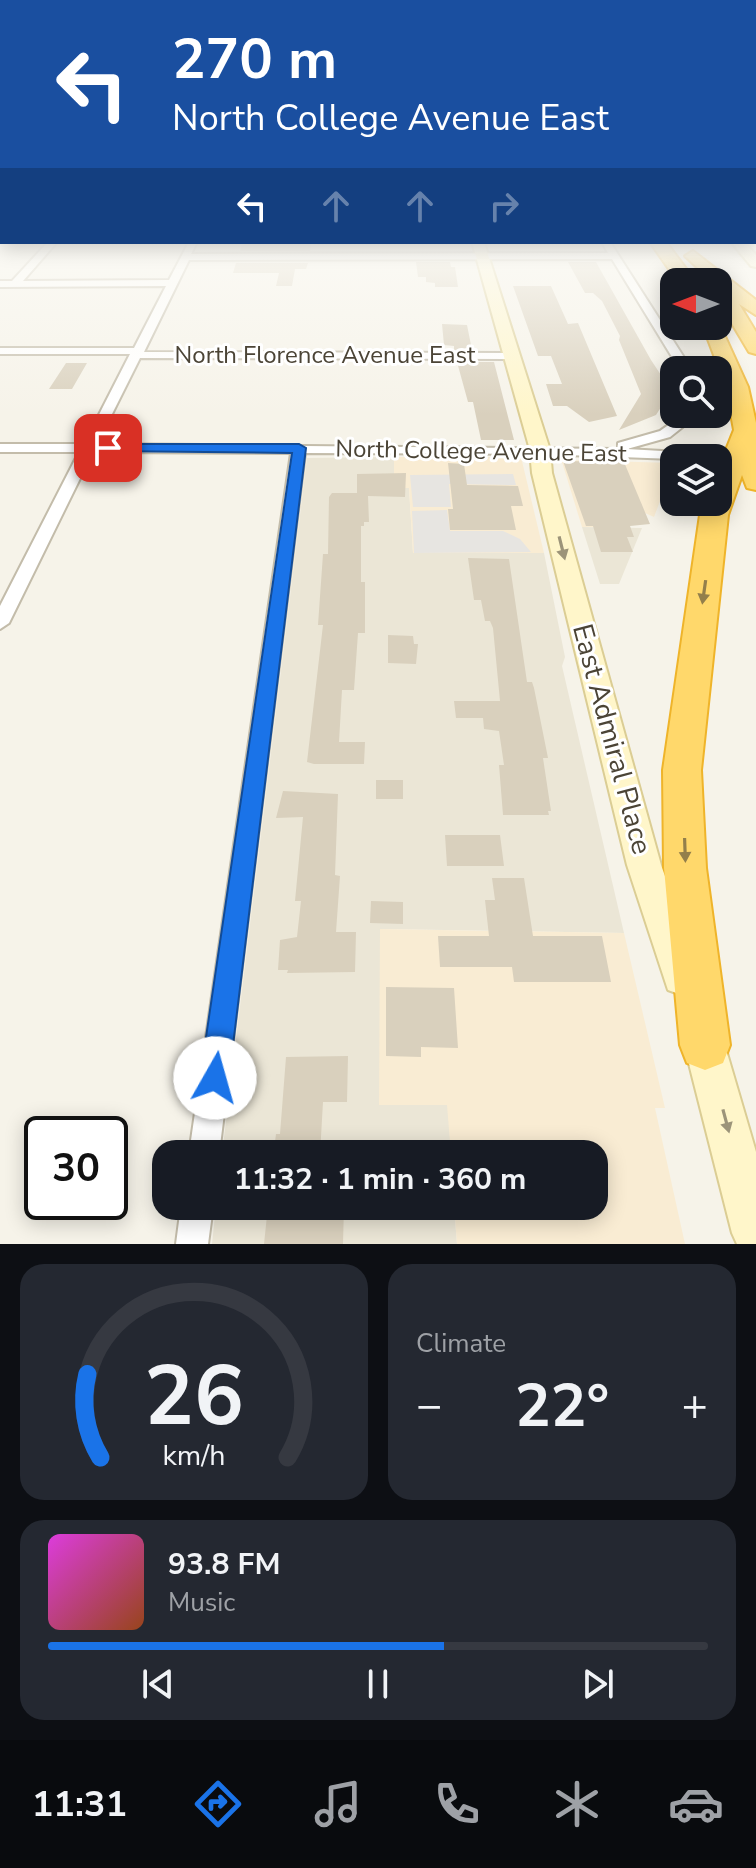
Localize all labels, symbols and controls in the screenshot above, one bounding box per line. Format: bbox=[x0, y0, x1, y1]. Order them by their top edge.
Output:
text: 270 m bbox=[172, 21, 337, 98]
icon: left bbox=[40, 32, 144, 136]
text: North College Avenue East bbox=[172, 94, 609, 143]
icon: left bbox=[230, 184, 274, 228]
icon: ahead bbox=[314, 184, 358, 228]
icon: ahead bbox=[398, 184, 442, 228]
icon: right bbox=[482, 184, 526, 228]
north arrow bbox=[660, 268, 732, 340]
map controls bbox=[660, 268, 732, 516]
street label: North Florence Avenue East bbox=[175, 339, 476, 371]
button: search bbox=[660, 356, 732, 428]
pin bbox=[74, 414, 142, 482]
icon: arrive bbox=[86, 426, 130, 470]
street label: North College Avenue East bbox=[335, 432, 627, 470]
button: layers bbox=[660, 444, 732, 516]
one-way arrow bbox=[557, 536, 569, 561]
one-way arrow bbox=[697, 580, 710, 605]
street label: East Admiral Place bbox=[563, 620, 661, 858]
one-way arrow bbox=[678, 838, 691, 863]
position arrow bbox=[173, 1036, 257, 1120]
one-way arrow bbox=[720, 1108, 732, 1133]
speed limit sign: 30 bbox=[24, 1116, 128, 1220]
text: 11:32 · 1 min · 360 m bbox=[234, 1159, 526, 1200]
text: Climate bbox=[416, 1326, 506, 1361]
text: 26 bbox=[144, 1340, 244, 1453]
text: 22° bbox=[515, 1365, 609, 1447]
text: − bbox=[416, 1376, 442, 1436]
text: + bbox=[682, 1376, 708, 1436]
text: km/h bbox=[163, 1436, 225, 1475]
text: 93.8 FM bbox=[168, 1544, 280, 1585]
text: Music bbox=[168, 1585, 235, 1620]
icon: previous bbox=[136, 1662, 180, 1706]
icon: pause bbox=[356, 1662, 400, 1706]
icon: next bbox=[576, 1662, 620, 1706]
icon: directions bbox=[190, 1776, 246, 1832]
icon: music bbox=[310, 1776, 366, 1832]
icon: phone bbox=[429, 1776, 485, 1832]
icon: climate bbox=[549, 1776, 605, 1832]
icon: car bbox=[668, 1776, 724, 1832]
text: 11:31 bbox=[32, 1780, 127, 1829]

